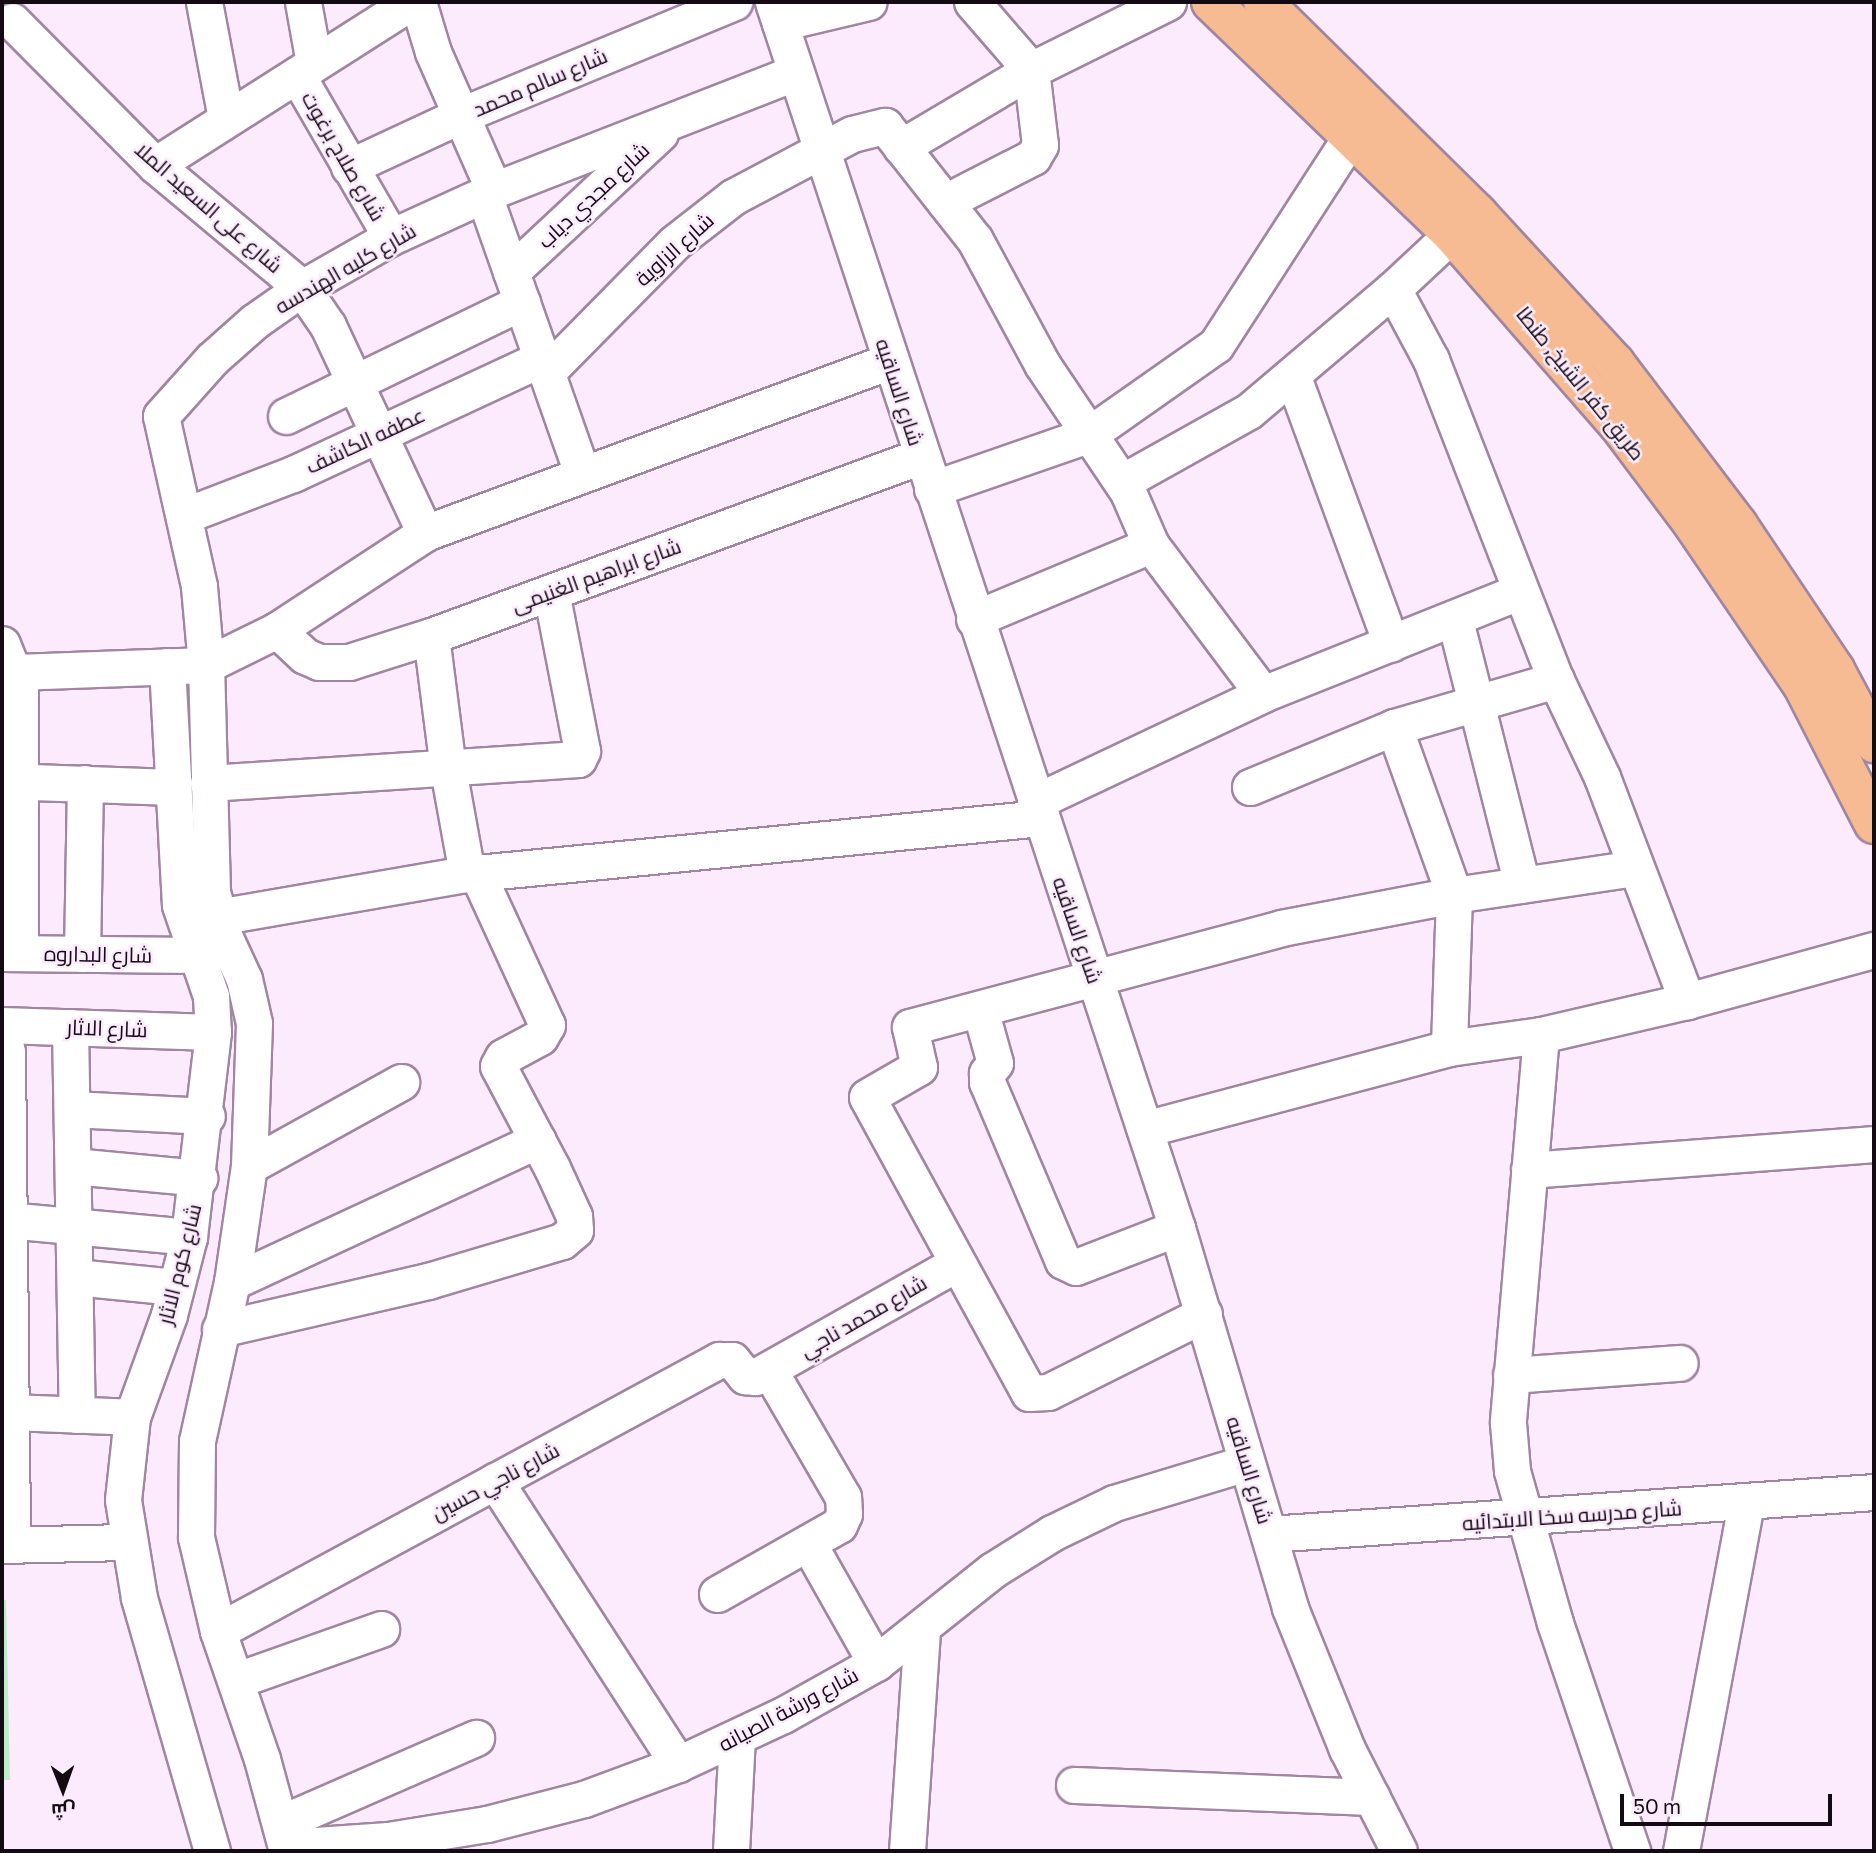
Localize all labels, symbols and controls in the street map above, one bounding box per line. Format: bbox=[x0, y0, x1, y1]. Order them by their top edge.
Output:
street label: شارع سالم محمد bbox=[469, 42, 611, 122]
street label: شارع صلاح برغوت bbox=[297, 87, 391, 225]
street label: شارع على السعيد الملا bbox=[130, 136, 288, 278]
street label: شارع مجدي دياب bbox=[532, 137, 654, 253]
street label: شارع الزاوية bbox=[629, 207, 719, 291]
street label: شارع كليه الهندسه bbox=[270, 217, 420, 319]
street label: طريق كفر الشيخ, طنطا bbox=[1511, 301, 1651, 465]
street label: شارع الساقيه bbox=[871, 335, 929, 449]
street label: عطفه الكاشف bbox=[301, 401, 429, 479]
street label: شارع ابراهيم الغنيمى bbox=[508, 533, 684, 617]
street label: شارع الساقيه bbox=[1048, 873, 1108, 987]
street label: شارع البداروه bbox=[44, 940, 152, 968]
street label: شارع الاثار bbox=[66, 1014, 148, 1042]
street label: شارع كوم الاثار bbox=[152, 1201, 206, 1327]
street label: شارع محمد ناجي bbox=[795, 1270, 931, 1362]
street label: شارع الساقيه bbox=[1222, 1413, 1278, 1527]
street label: شارع ناجي حسين bbox=[427, 1437, 563, 1525]
street label: شارع مدرسه سخا الابتدائيه bbox=[1461, 1495, 1683, 1535]
street label: شارع ورشة الصيانه bbox=[714, 1662, 862, 1756]
north arrow bbox=[28, 1755, 98, 1825]
scale bar bbox=[1624, 1780, 1836, 1824]
text: 50 m bbox=[1633, 1793, 1681, 1818]
text: ش bbox=[51, 1800, 76, 1823]

